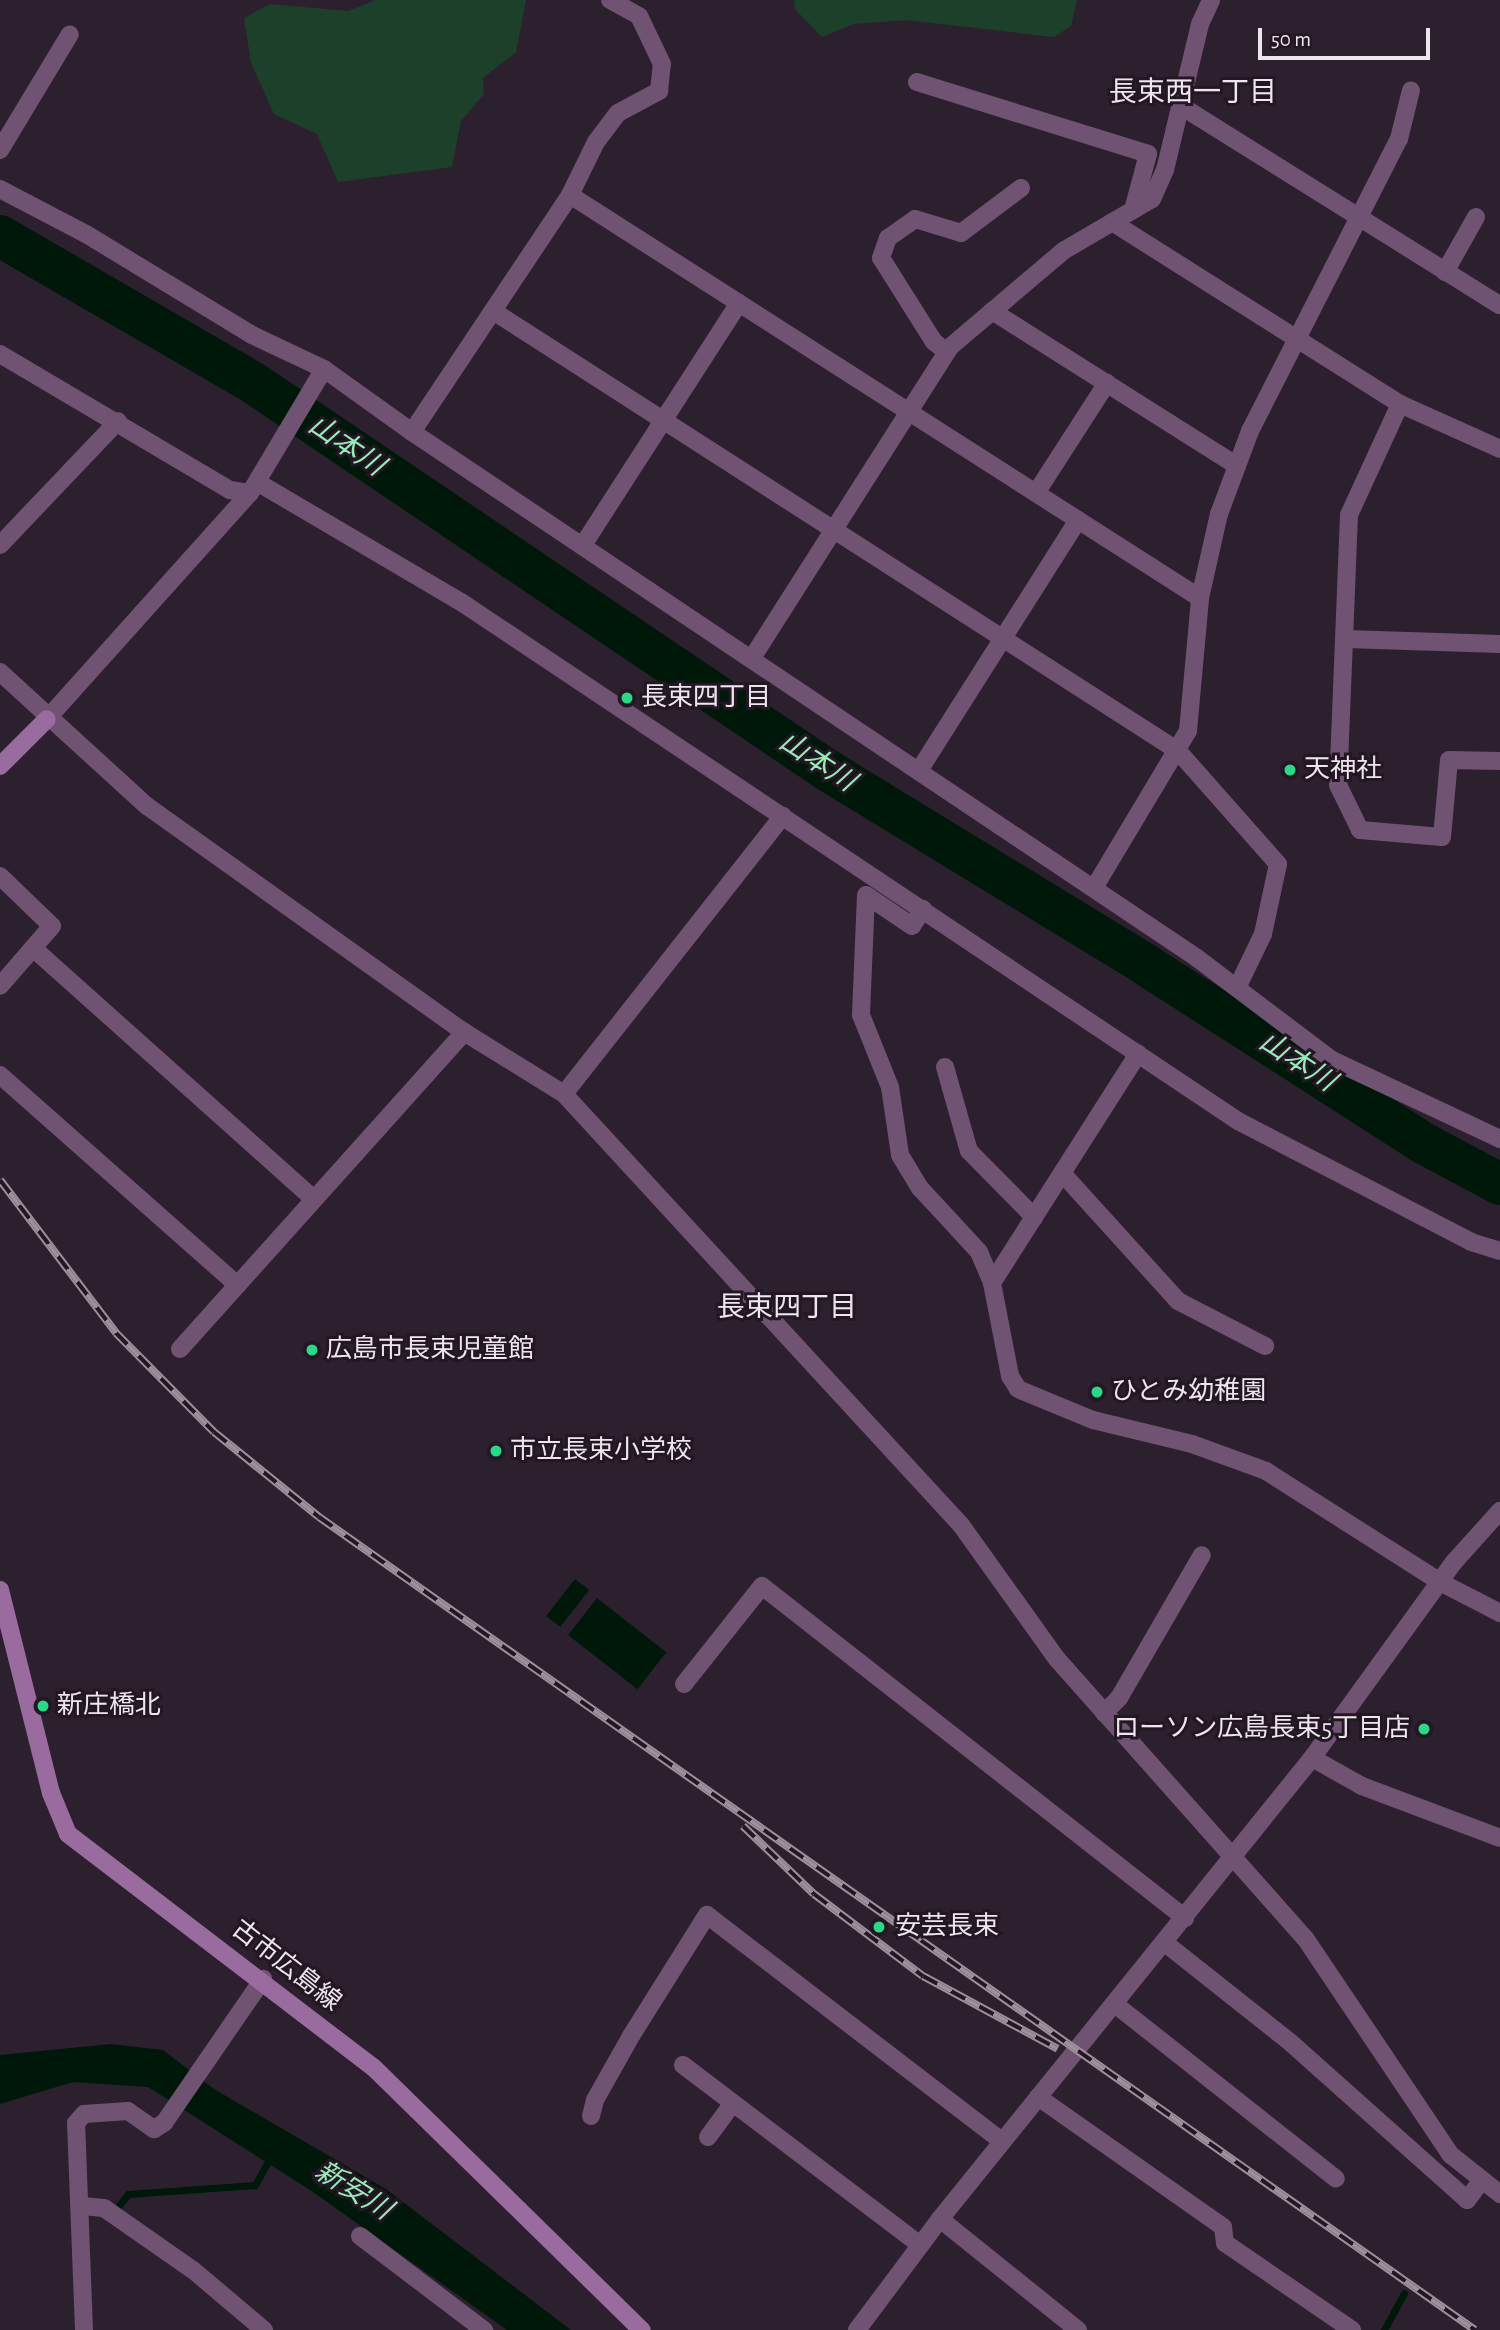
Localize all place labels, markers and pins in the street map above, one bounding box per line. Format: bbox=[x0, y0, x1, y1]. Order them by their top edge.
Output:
place label: 長束四丁目 bbox=[641, 682, 771, 714]
marker: 長束四丁目 bbox=[619, 690, 635, 706]
place label: 天神社 bbox=[1304, 754, 1382, 786]
marker: 天神社 bbox=[1282, 762, 1298, 778]
place label: 広島市長束児童館 bbox=[326, 1334, 534, 1366]
marker: 広島市長束児童館 bbox=[304, 1342, 320, 1358]
place label: ひとみ幼稚園 bbox=[1111, 1376, 1267, 1408]
marker: ひとみ幼稚園 bbox=[1089, 1384, 1105, 1400]
place label: 市立長束小学校 bbox=[510, 1435, 692, 1467]
marker: 市立長束小学校 bbox=[488, 1443, 504, 1459]
place label: 新庄橋北 bbox=[57, 1690, 161, 1722]
marker: 新庄橋北 bbox=[35, 1698, 51, 1714]
place label: ローソン広島長束5丁目店 bbox=[1113, 1713, 1410, 1745]
marker: ローソン広島長束5丁目店 bbox=[1416, 1721, 1432, 1737]
place label: 安芸長束 bbox=[895, 1911, 999, 1943]
marker: 安芸長束 bbox=[869, 1917, 889, 1937]

